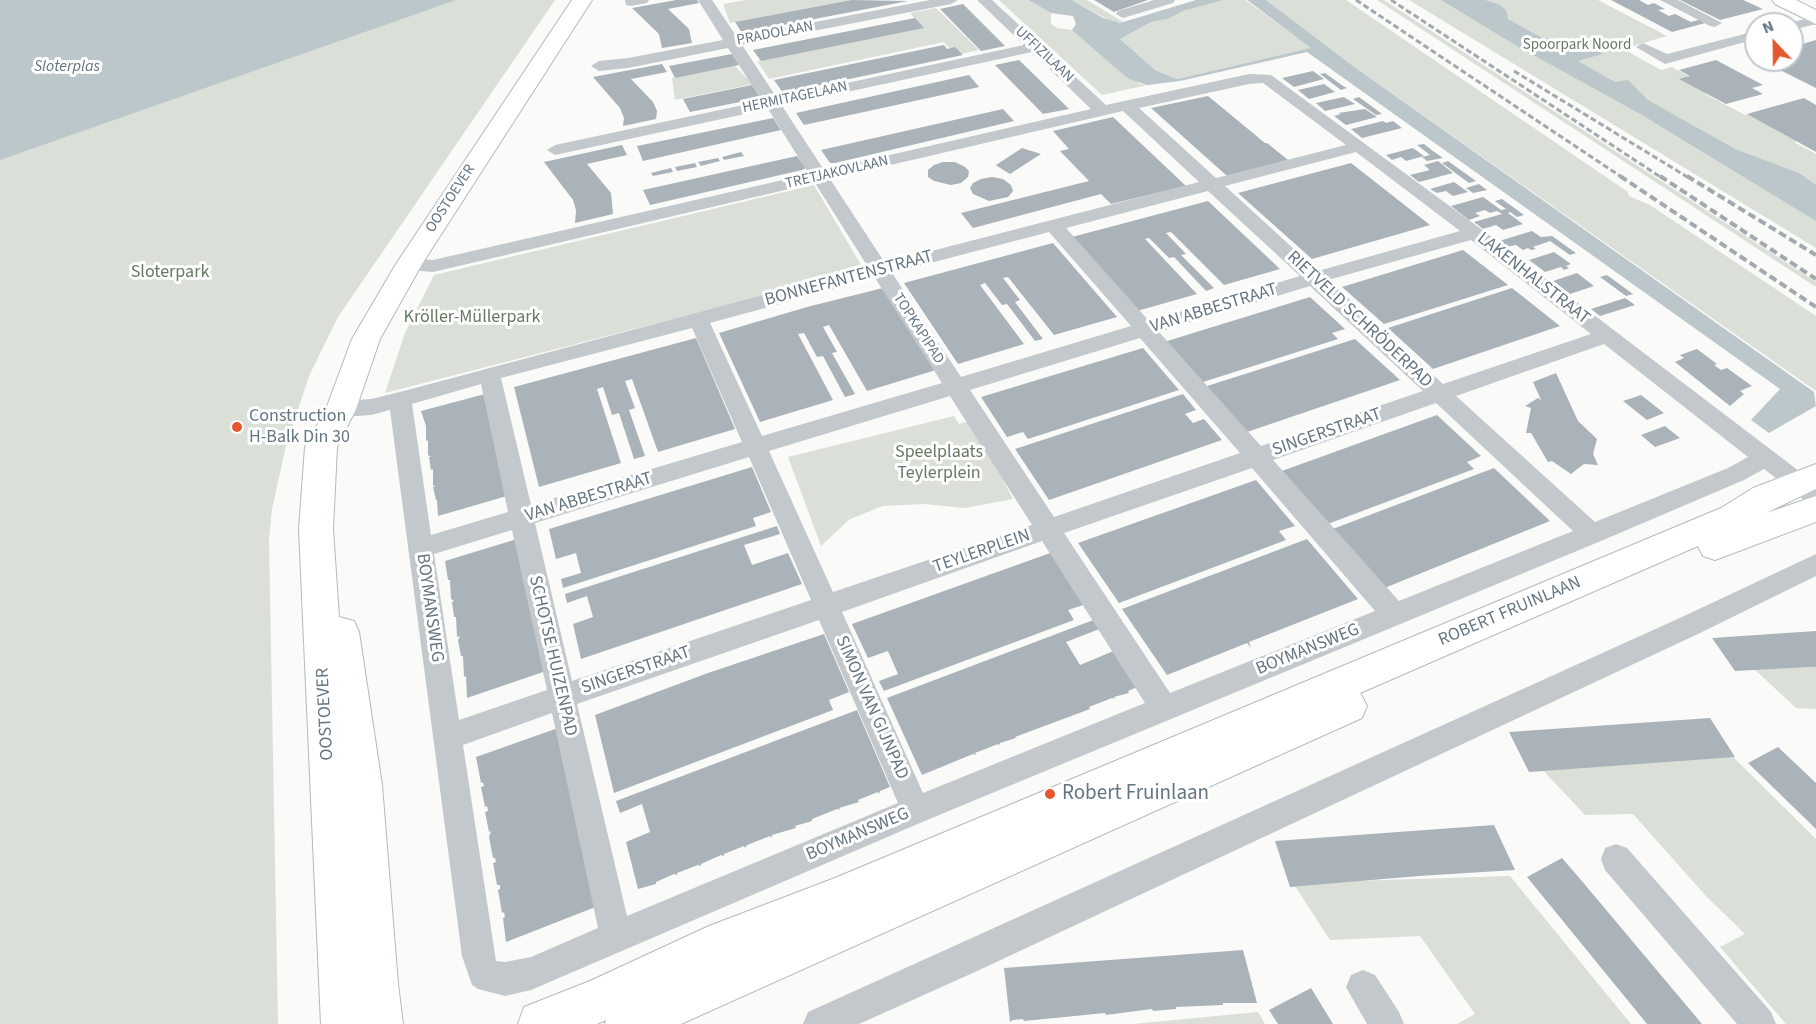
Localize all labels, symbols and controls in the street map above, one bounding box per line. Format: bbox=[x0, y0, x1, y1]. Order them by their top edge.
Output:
north arrow bbox=[1744, 12, 1804, 72]
text: N bbox=[1759, 15, 1777, 39]
street label: PRADOLAAN bbox=[735, 18, 815, 50]
street label: UFFIZILAAN bbox=[1011, 23, 1077, 87]
park label: Spoorpark Noord bbox=[1523, 37, 1631, 55]
water label: Sloterplas bbox=[34, 57, 100, 77]
street label: HERMITAGELAAN bbox=[741, 78, 849, 118]
street label: TRETJAKOVLAAN bbox=[784, 152, 890, 194]
street label: OOSTOEVER bbox=[422, 162, 480, 236]
street label: LAKENHALSTRAAT bbox=[1472, 228, 1594, 330]
street label: BONNEFANTENSTRAAT bbox=[763, 246, 935, 312]
street label: RIETVELD SCHRÖDERPAD bbox=[1282, 247, 1436, 393]
park label: Sloterpark bbox=[131, 262, 209, 284]
street label: VAN ABBESTRAAT bbox=[1148, 279, 1280, 339]
street label: TOPKAPIPAD bbox=[889, 290, 947, 368]
park label: Kröller-Müllerpark bbox=[404, 307, 540, 329]
street label: SINGERSTRAAT bbox=[1270, 404, 1384, 462]
place label: Construction H-Balk Din 30 bbox=[249, 406, 350, 448]
marker: Construction H-Balk Din 30 bbox=[230, 420, 244, 434]
park label: Speelplaats Teylerplein bbox=[895, 442, 983, 484]
street label: VAN ABBESTRAAT bbox=[523, 468, 655, 528]
street label: TEYLERPLEIN bbox=[931, 525, 1033, 579]
street label: BOYMANSWEG bbox=[411, 552, 447, 664]
street label: ROBERT FRUINLAAN bbox=[1436, 572, 1584, 652]
street label: SCHOTSE HUIZENPAD bbox=[523, 574, 581, 738]
street label: BOYMANSWEG bbox=[1253, 619, 1363, 681]
street label: SIMON VAN GIJNPAD bbox=[830, 633, 912, 783]
street label: SINGERSTRAAT bbox=[579, 642, 693, 700]
street label: OOSTOEVER bbox=[313, 667, 339, 761]
place label: Robert Fruinlaan bbox=[1062, 781, 1209, 807]
marker: Robert Fruinlaan bbox=[1043, 787, 1057, 801]
street label: BOYMANSWEG bbox=[803, 804, 913, 866]

